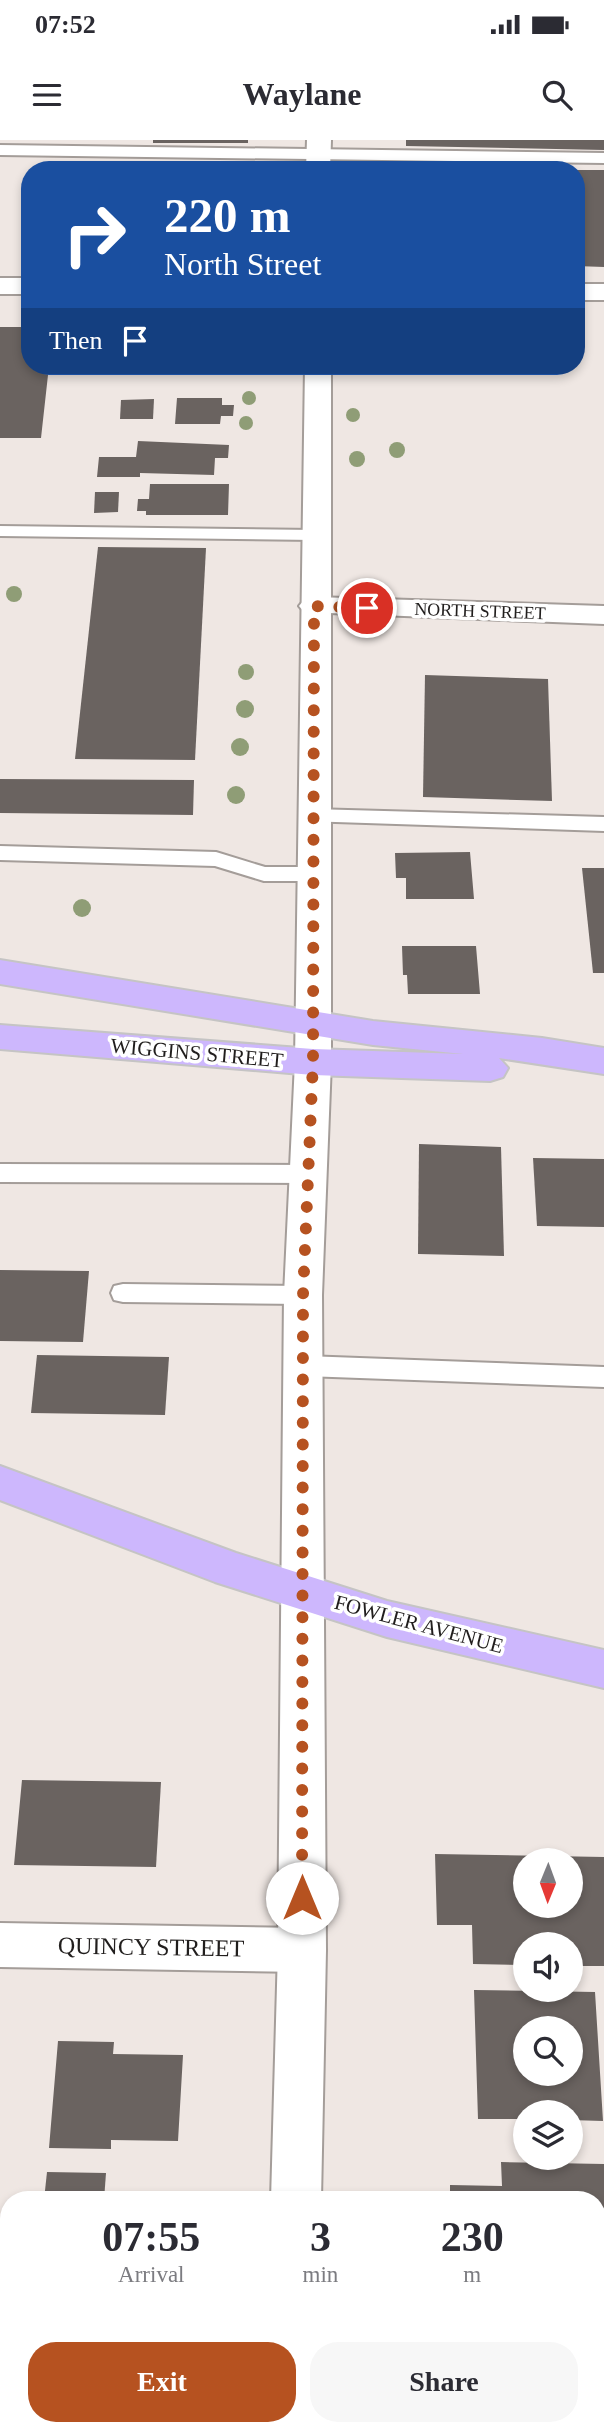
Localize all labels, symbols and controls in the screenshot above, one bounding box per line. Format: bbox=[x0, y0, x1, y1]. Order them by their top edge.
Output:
text: 07:52 bbox=[35, 10, 96, 39]
icon: menu bbox=[28, 76, 66, 114]
text: Waylane bbox=[242, 76, 362, 112]
icon: search bbox=[538, 76, 576, 114]
text: 220 m bbox=[164, 188, 291, 243]
icon: right bbox=[49, 189, 140, 280]
text: North Street bbox=[164, 246, 321, 282]
icon: arrive bbox=[116, 322, 154, 360]
text: Then bbox=[49, 326, 102, 355]
pin bbox=[337, 578, 397, 638]
icon: arrive bbox=[348, 589, 386, 627]
street label: NORTH STREET bbox=[414, 599, 546, 623]
street label: WIGGINS STREET bbox=[110, 1033, 285, 1073]
street label: FOWLER AVENUE bbox=[332, 1590, 506, 1658]
north arrow bbox=[513, 1848, 583, 1918]
map controls bbox=[513, 1848, 583, 2170]
position arrow bbox=[265, 1861, 339, 1935]
street label: QUINCY STREET bbox=[58, 1932, 245, 1962]
button: sound bbox=[513, 1932, 583, 2002]
button: search bbox=[513, 2016, 583, 2086]
button: layers bbox=[513, 2100, 583, 2170]
text: 07:55 bbox=[102, 2214, 200, 2260]
text: 3 bbox=[310, 2214, 331, 2260]
text: 230 bbox=[441, 2214, 504, 2260]
text: Arrival bbox=[118, 2262, 185, 2287]
text: min bbox=[303, 2262, 338, 2287]
text: m bbox=[463, 2262, 481, 2287]
button: Exit bbox=[28, 2342, 296, 2422]
button: Share bbox=[310, 2342, 578, 2422]

